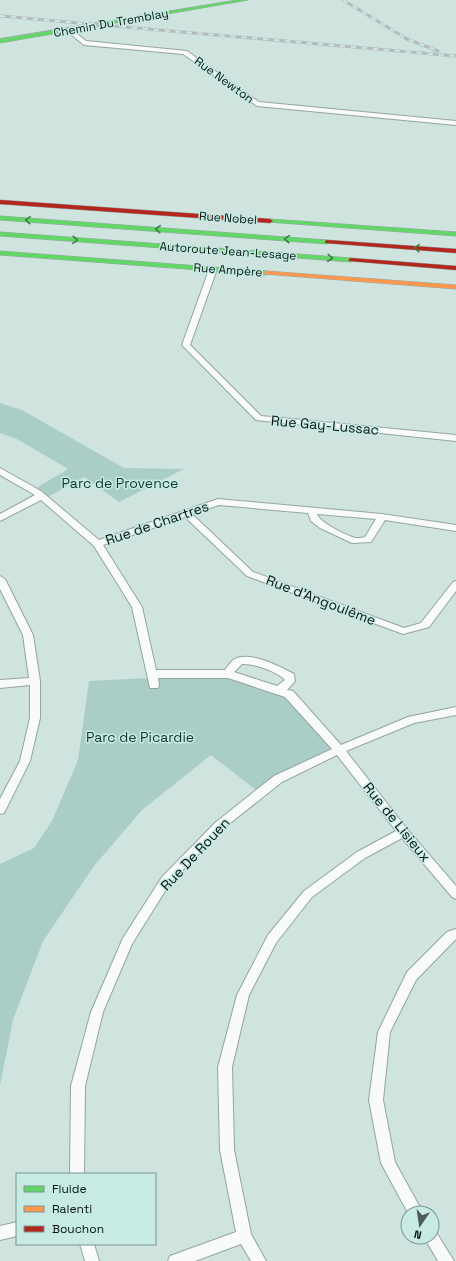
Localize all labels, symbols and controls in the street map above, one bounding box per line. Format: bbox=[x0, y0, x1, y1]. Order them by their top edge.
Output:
street label: Chemin Du Tremblay bbox=[52, 5, 170, 41]
street label: Rue Newton bbox=[191, 53, 257, 107]
street label: Rue Nobel bbox=[198, 208, 258, 228]
one-way arrow bbox=[25, 216, 31, 225]
one-way arrow bbox=[155, 225, 161, 234]
one-way arrow bbox=[284, 234, 291, 243]
one-way arrow bbox=[72, 235, 78, 244]
street label: Autoroute Jean-Lesage bbox=[159, 238, 297, 264]
one-way arrow bbox=[414, 244, 420, 253]
one-way arrow bbox=[327, 254, 333, 263]
street label: Rue Ampère bbox=[193, 260, 263, 280]
street label: Rue Gay-Lussac bbox=[270, 411, 380, 439]
park label: Parc de Provence bbox=[62, 474, 178, 492]
street label: Rue de Chartres bbox=[103, 497, 211, 549]
street label: Rue d'Angoulême bbox=[264, 571, 378, 629]
park label: Parc de Picardie bbox=[86, 728, 194, 746]
street label: Rue de Lisieux bbox=[359, 779, 435, 865]
street label: Rue De Rouen bbox=[157, 814, 233, 894]
legend bbox=[16, 1173, 156, 1245]
text: Fluide bbox=[52, 1181, 87, 1197]
text: Ralenti bbox=[52, 1201, 92, 1217]
north arrow bbox=[400, 1205, 440, 1245]
text: Bouchon bbox=[52, 1221, 104, 1237]
text: N bbox=[413, 1227, 423, 1242]

